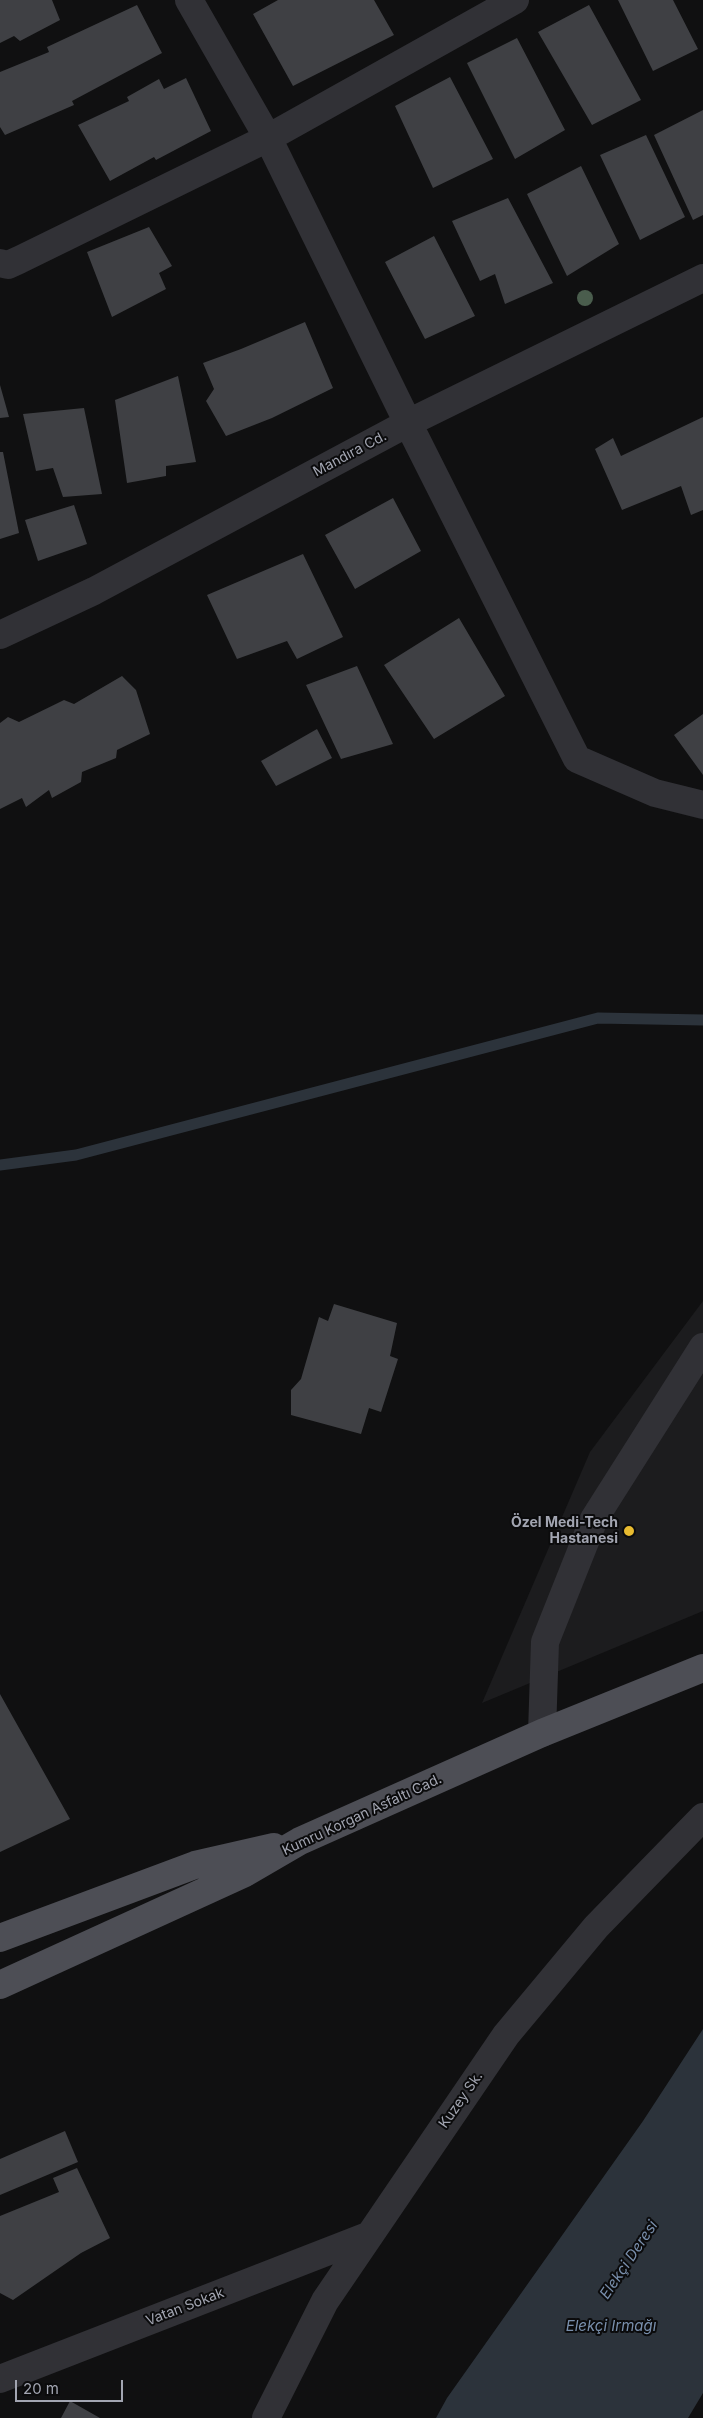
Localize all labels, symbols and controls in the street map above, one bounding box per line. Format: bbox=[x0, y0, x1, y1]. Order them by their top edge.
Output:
street label: Mandıra Cd. bbox=[310, 428, 390, 480]
place label: Özel Medi-Tech Hastanesi bbox=[511, 1515, 618, 1548]
marker: Özel Medi-Tech Hastanesi bbox=[622, 1524, 636, 1538]
street label: Kumru Korgan Asfaltı Cad. bbox=[280, 1771, 444, 1859]
street label: Kuzey Sk. bbox=[435, 2069, 487, 2131]
water label: Elekçi Deresi bbox=[596, 2217, 662, 2303]
street label: Vatan Sokak bbox=[144, 2284, 226, 2330]
water label: Elekçi Irmağı bbox=[566, 2317, 656, 2335]
scale bar bbox=[18, 2370, 125, 2402]
text: 20 m bbox=[23, 2379, 59, 2398]

